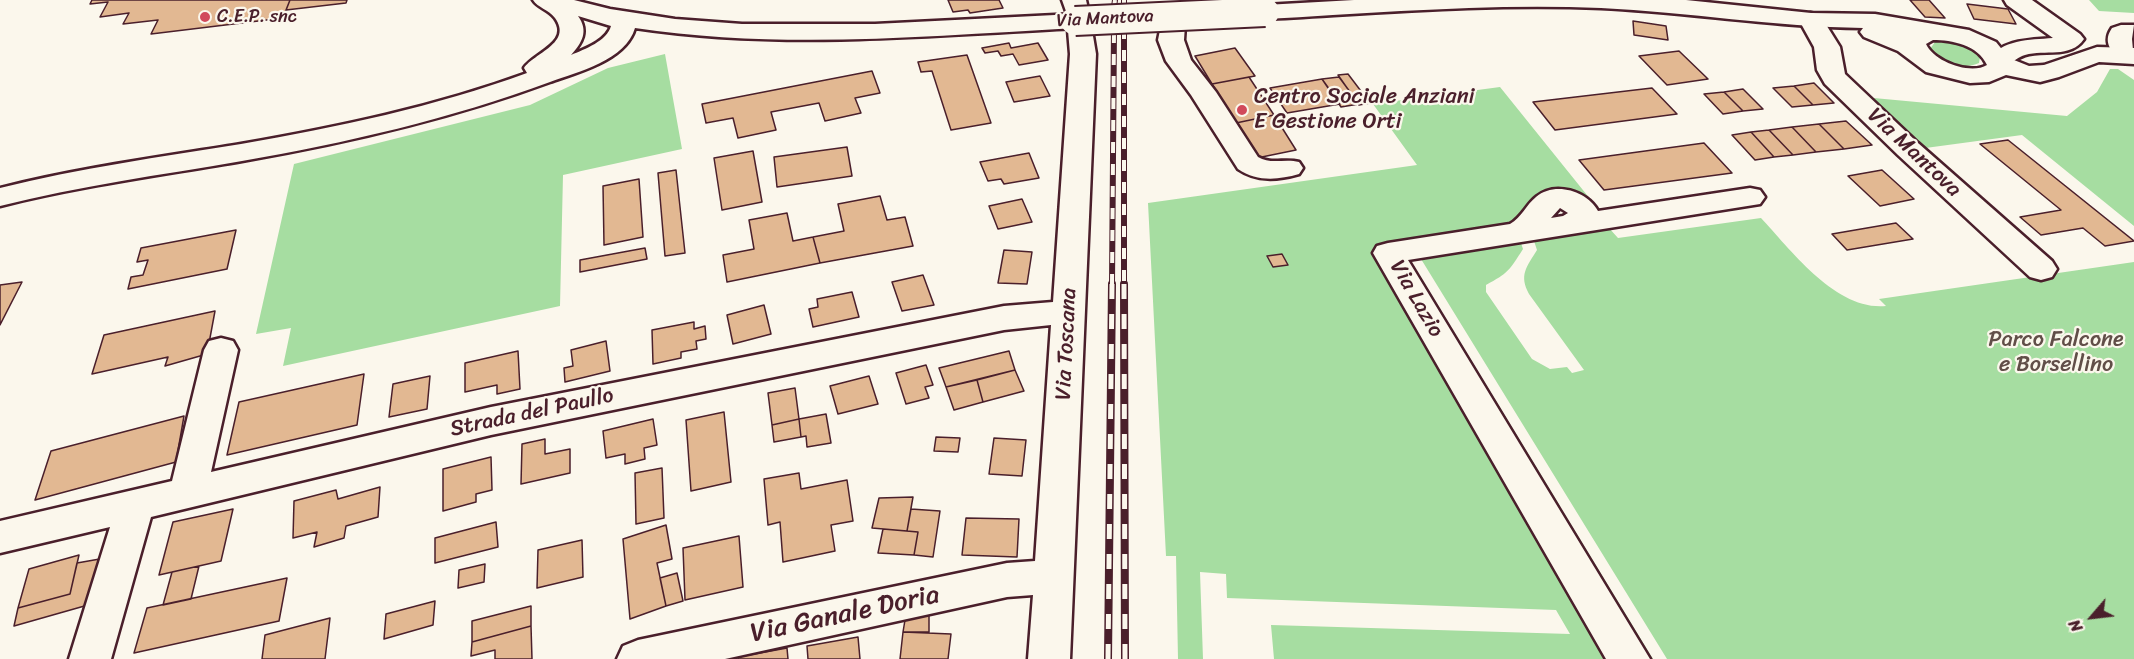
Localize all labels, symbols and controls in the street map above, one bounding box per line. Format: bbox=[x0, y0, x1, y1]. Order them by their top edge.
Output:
place label: C.E.P. snc bbox=[217, 6, 297, 28]
street label: Via Mantova bbox=[1056, 6, 1154, 32]
marker: C.E.P. snc bbox=[198, 10, 212, 24]
place label: Centro Sociale Anziani E Gestione Orti bbox=[1254, 84, 1475, 136]
marker: Centro Sociale Anziani E Gestione Orti bbox=[1235, 103, 1249, 117]
street label: Via Mantova bbox=[1862, 103, 1966, 203]
street label: Via Lazio bbox=[1383, 256, 1449, 342]
street label: Via Toscana bbox=[1051, 287, 1083, 401]
park label: Parco Falcone e Borsellino bbox=[1988, 327, 2124, 378]
street label: Strada del Paullo bbox=[448, 383, 616, 443]
street label: Via Ganale Doria bbox=[748, 579, 942, 651]
north arrow bbox=[2062, 587, 2122, 647]
text: N bbox=[2060, 614, 2091, 637]

